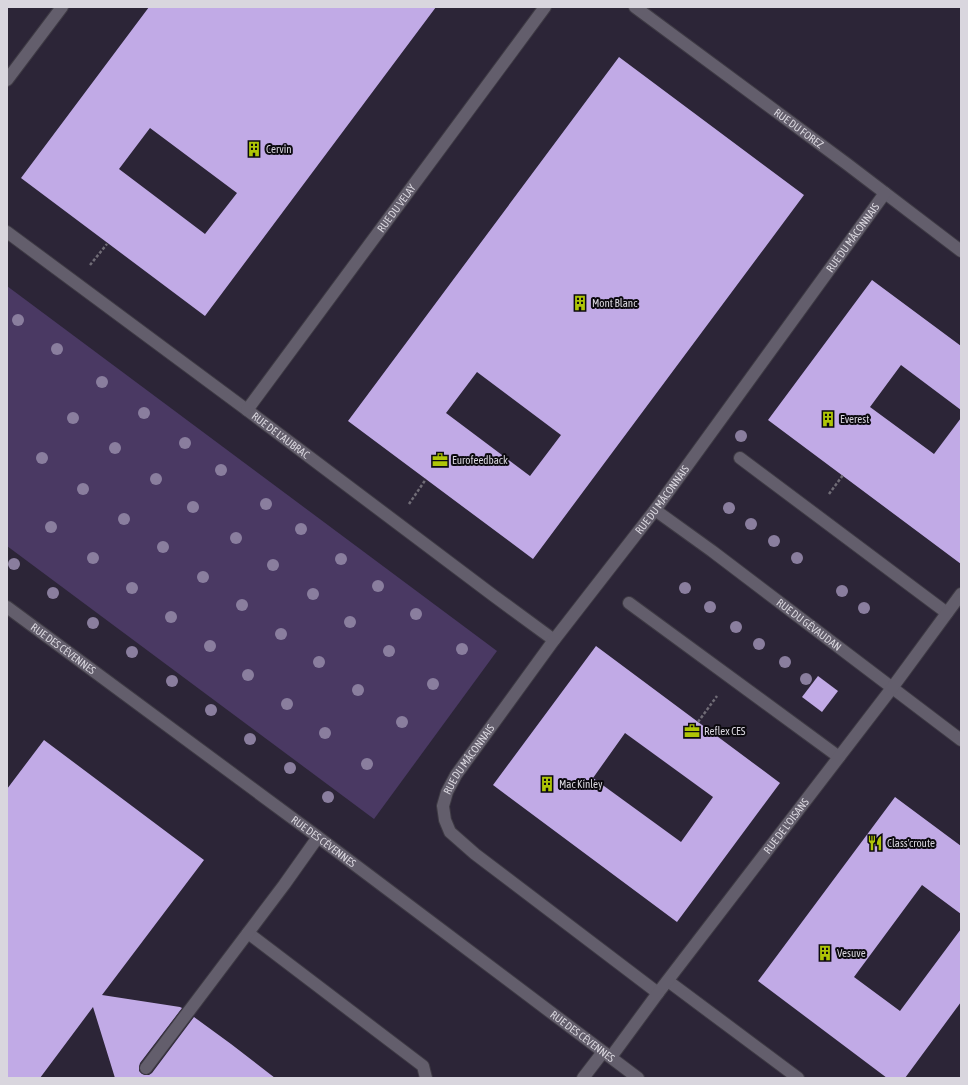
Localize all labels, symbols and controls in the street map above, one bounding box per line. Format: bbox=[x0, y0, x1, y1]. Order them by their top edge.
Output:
street label: RUE DU FOREZ bbox=[772, 106, 826, 151]
building icon: Cervin bbox=[245, 140, 263, 158]
place label: Cervin bbox=[266, 143, 292, 155]
street label: RUE DU VELAY bbox=[375, 182, 418, 234]
street label: RUE DU MÂCONNAIS bbox=[824, 201, 882, 274]
building icon: Mont Blanc bbox=[571, 294, 589, 312]
place label: Mont Blanc bbox=[592, 297, 638, 309]
street label: RUE DE L'AUBRAC bbox=[250, 410, 312, 461]
building icon: Everest bbox=[819, 410, 837, 428]
place label: Everest bbox=[840, 413, 869, 425]
office icon: Eurofeedback bbox=[431, 451, 449, 469]
place label: Eurofeedback bbox=[452, 454, 508, 466]
street label: RUE DU MÂCONNAIS bbox=[633, 463, 692, 536]
street label: RUE DU GÉVAUDAN bbox=[774, 596, 844, 653]
street label: RUE DES CÉVENNES bbox=[29, 621, 98, 677]
street label: RUE DU MÂCONNAIS bbox=[441, 722, 497, 796]
office icon: Reflex CES bbox=[683, 722, 701, 740]
place label: Reflex CES bbox=[704, 725, 746, 737]
building icon: Mac Kinley bbox=[538, 775, 556, 793]
place label: Mac Kinley bbox=[559, 778, 603, 790]
street label: RUE DE L'OISANS bbox=[761, 796, 811, 856]
street label: RUE DES CÉVENNES bbox=[289, 813, 359, 870]
restaurant icon: Class'croute bbox=[866, 834, 884, 852]
place label: Class'croute bbox=[887, 837, 935, 849]
building icon: Vesuve bbox=[816, 944, 834, 962]
place label: Vesuve bbox=[837, 947, 866, 959]
street label: RUE DES CÉVENNES bbox=[548, 1008, 617, 1064]

